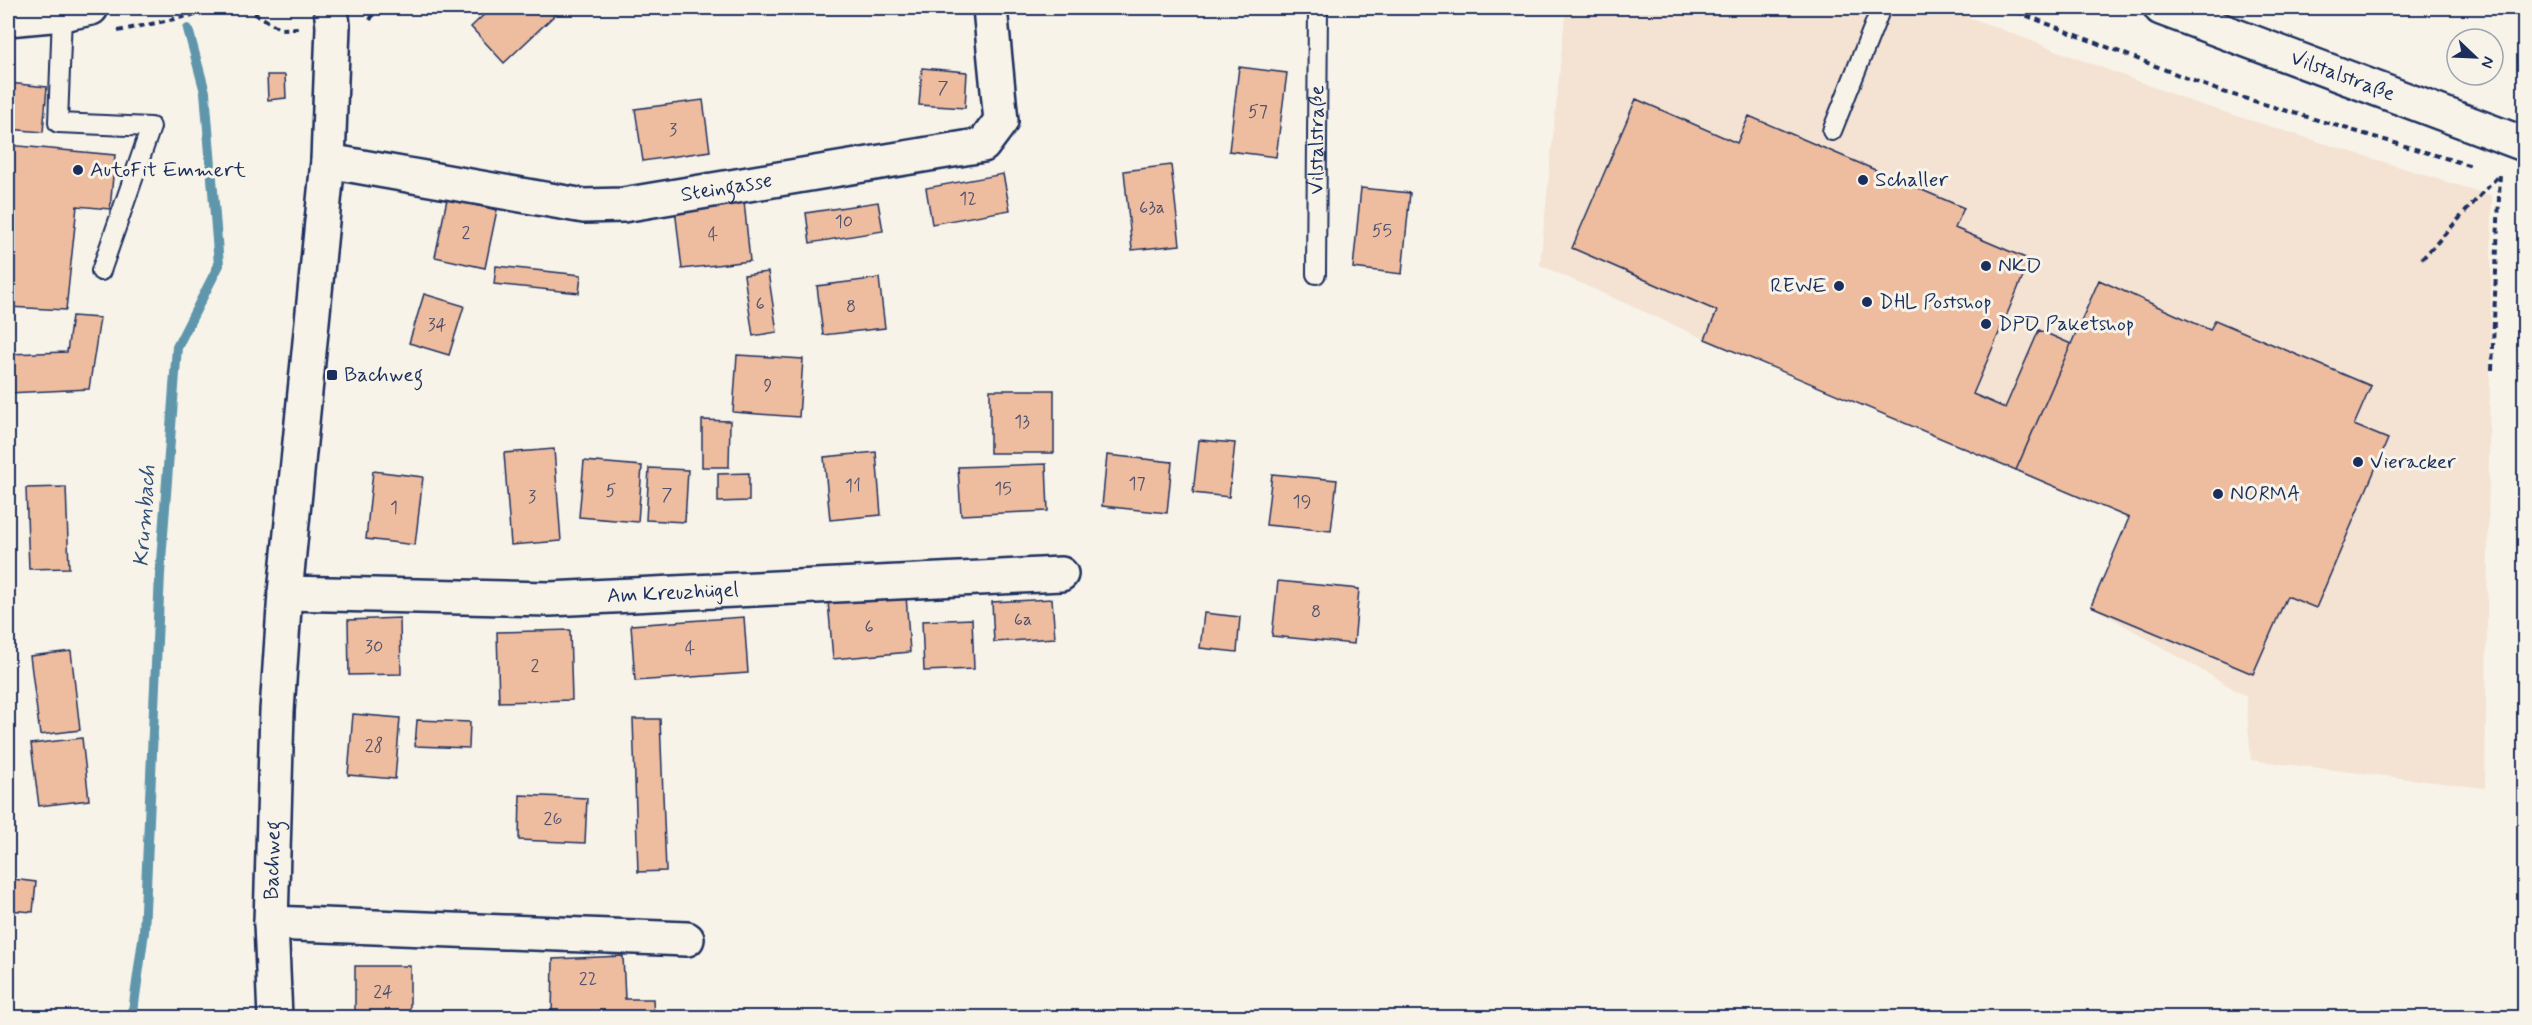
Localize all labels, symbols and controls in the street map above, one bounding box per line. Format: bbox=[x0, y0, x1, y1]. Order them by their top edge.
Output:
north arrow bbox=[2445, 27, 2505, 87]
street label: Vilstalstraße bbox=[2286, 44, 2399, 108]
text: N bbox=[2476, 53, 2499, 71]
house number: 7 bbox=[938, 76, 949, 100]
street label: Vilstalstraße bbox=[1303, 85, 1331, 195]
house number: 57 bbox=[1248, 100, 1268, 124]
house number: 3 bbox=[669, 118, 677, 142]
place label: AutoFit Emmert bbox=[90, 156, 246, 184]
marker: AutoFit Emmert bbox=[71, 163, 85, 177]
street label: Steingasse bbox=[679, 166, 774, 209]
place label: Schaller bbox=[1875, 166, 1948, 194]
marker: Schaller bbox=[1856, 173, 1870, 187]
house number: 12 bbox=[959, 187, 977, 211]
house number: 63a bbox=[1139, 196, 1165, 220]
house number: 10 bbox=[835, 210, 853, 234]
house number: 55 bbox=[1372, 219, 1392, 243]
house number: 2 bbox=[462, 221, 471, 245]
house number: 4 bbox=[708, 223, 718, 247]
place label: NKD bbox=[1998, 252, 2041, 280]
marker: NKD bbox=[1979, 259, 1993, 273]
place label: REWE bbox=[1770, 272, 1827, 300]
marker: REWE bbox=[1832, 279, 1846, 293]
place label: DHL Postshop bbox=[1879, 288, 1992, 316]
house number: 6 bbox=[755, 292, 765, 316]
house number: 8 bbox=[846, 295, 856, 319]
marker: DHL Postshop bbox=[1860, 295, 1874, 309]
place label: DPD Paketshop bbox=[1998, 310, 2134, 338]
house number: 34 bbox=[427, 313, 447, 337]
marker: DPD Paketshop bbox=[1979, 317, 1993, 331]
place label: Bachweg bbox=[344, 361, 423, 391]
marker: Bachweg bbox=[325, 368, 339, 382]
house number: 9 bbox=[764, 374, 773, 398]
house number: 13 bbox=[1014, 410, 1030, 434]
place label: Vieracker bbox=[2370, 448, 2456, 476]
marker: Vieracker bbox=[2351, 455, 2365, 469]
water label: Krumbach bbox=[127, 464, 163, 568]
house number: 17 bbox=[1128, 472, 1146, 496]
house number: 11 bbox=[845, 474, 861, 498]
house number: 15 bbox=[994, 477, 1012, 501]
house number: 5 bbox=[606, 479, 617, 503]
place label: NORMA bbox=[2230, 480, 2300, 508]
house number: 7 bbox=[662, 483, 673, 507]
house number: 3 bbox=[528, 485, 536, 509]
marker: NORMA bbox=[2211, 487, 2225, 501]
house number: 19 bbox=[1293, 490, 1311, 514]
house number: 1 bbox=[390, 496, 398, 520]
street label: Am Kreuzhügel bbox=[606, 576, 739, 610]
house number: 8 bbox=[1311, 600, 1321, 624]
house number: 6a bbox=[1014, 608, 1032, 632]
house number: 6 bbox=[864, 615, 874, 639]
house number: 30 bbox=[365, 635, 383, 659]
house number: 4 bbox=[685, 637, 695, 661]
house number: 2 bbox=[531, 654, 540, 678]
house number: 28 bbox=[365, 734, 383, 758]
house number: 26 bbox=[544, 807, 562, 831]
street label: Bachweg bbox=[258, 820, 290, 900]
house number: 22 bbox=[579, 967, 597, 991]
house number: 24 bbox=[373, 980, 393, 1004]

